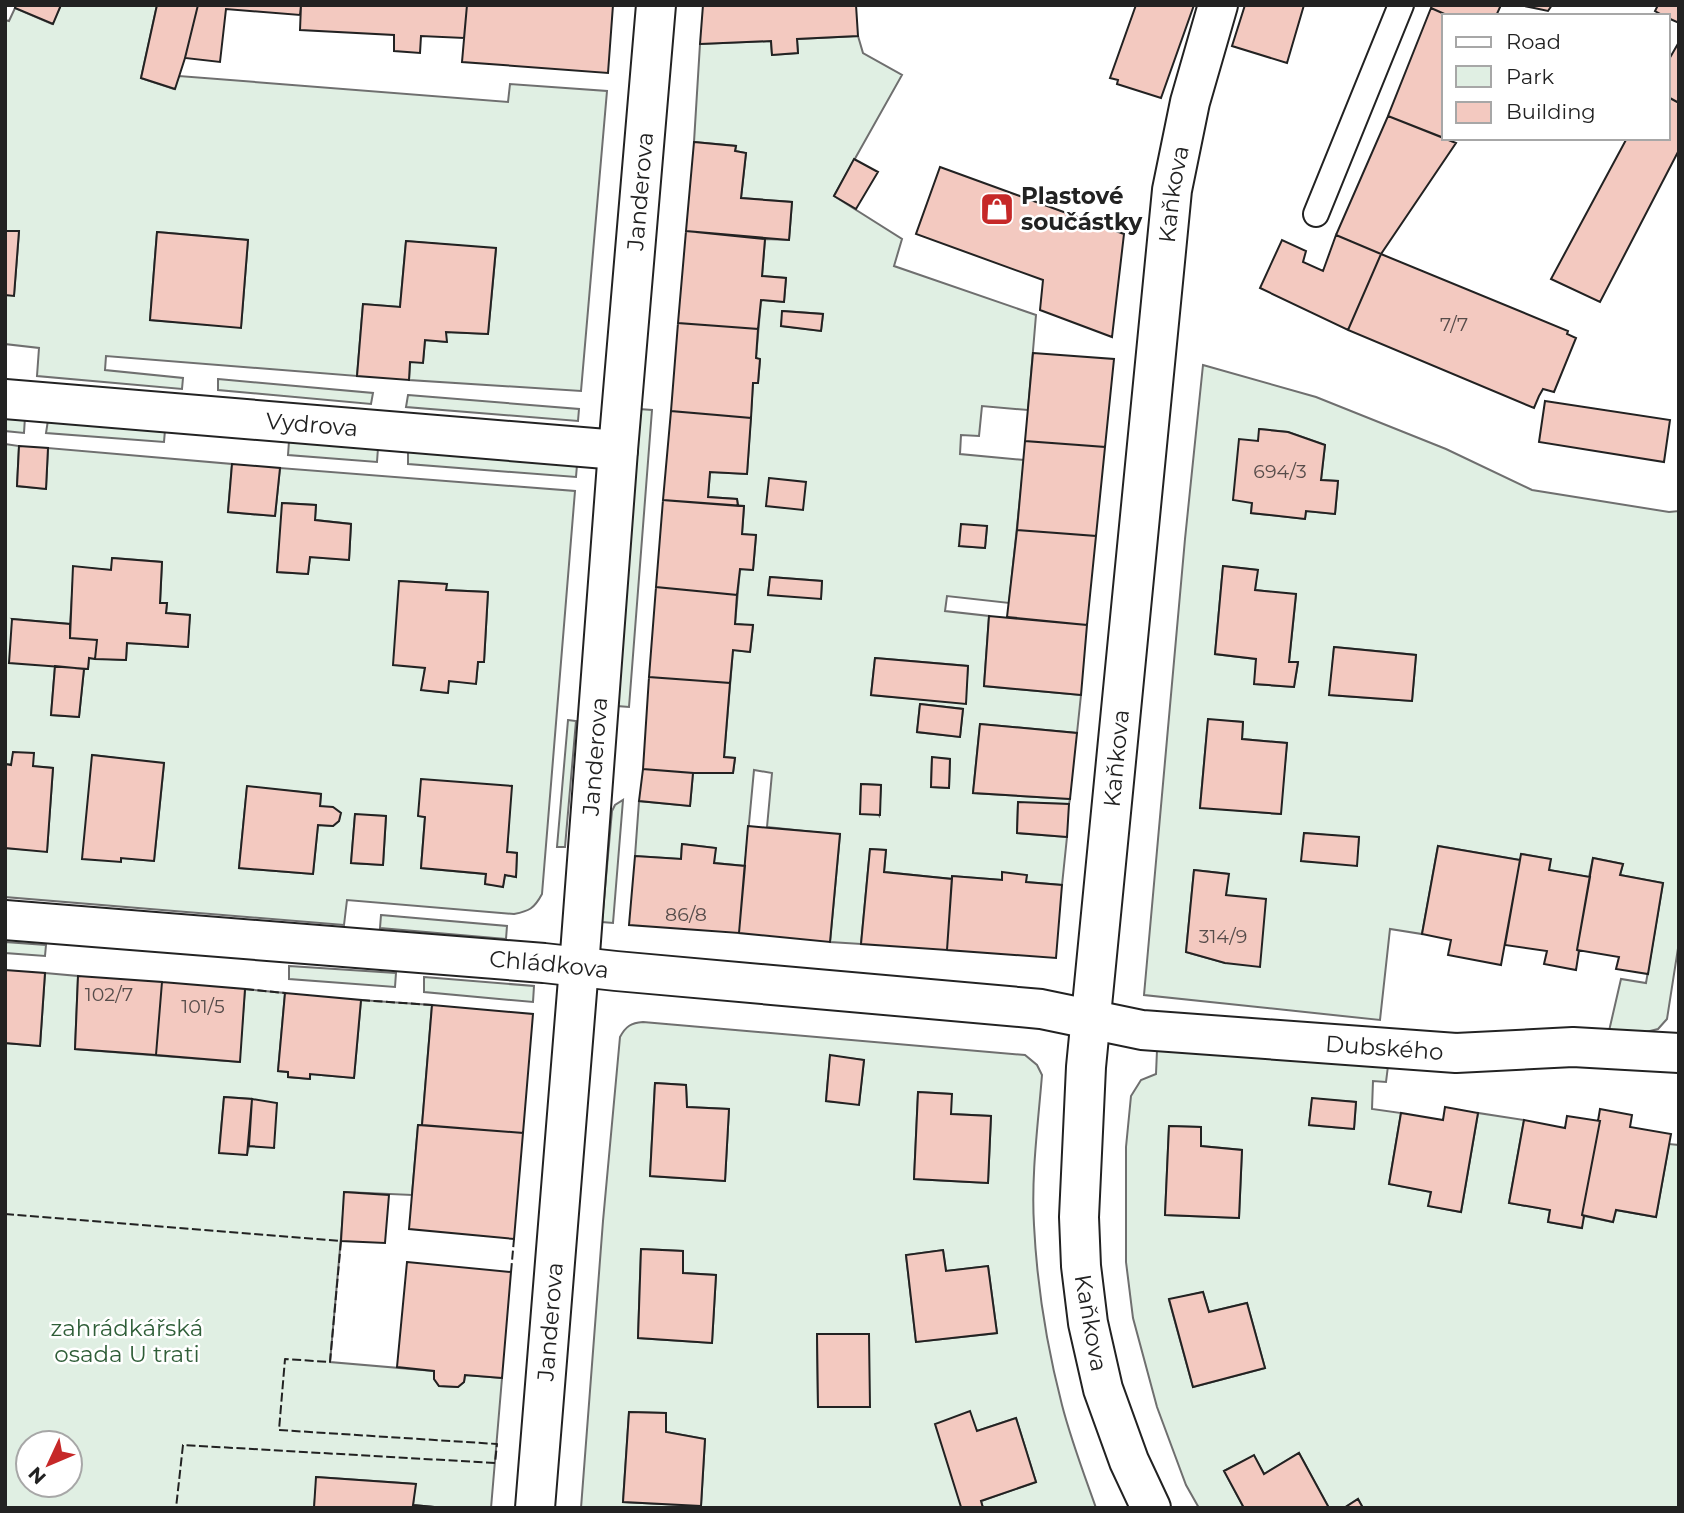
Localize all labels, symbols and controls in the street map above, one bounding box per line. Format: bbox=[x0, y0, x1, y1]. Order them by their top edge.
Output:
legend bbox=[1442, 14, 1670, 140]
text: Road bbox=[1506, 29, 1561, 54]
text: Park bbox=[1506, 64, 1554, 89]
text: Building bbox=[1506, 99, 1596, 124]
street label: Janderova bbox=[621, 131, 659, 253]
street label: Kaňkova bbox=[1153, 143, 1195, 244]
place label: Plastové součástky bbox=[1021, 182, 1143, 236]
shop icon: Plastové součástky bbox=[978, 190, 1016, 228]
house number: 7/7 bbox=[1440, 313, 1468, 336]
street label: Vydrova bbox=[265, 407, 359, 442]
house number: 694/3 bbox=[1253, 460, 1307, 483]
street label: Janderova bbox=[576, 696, 613, 818]
street label: Kaňkova bbox=[1098, 708, 1135, 808]
house number: 86/8 bbox=[665, 903, 707, 926]
house number: 314/9 bbox=[1199, 925, 1247, 948]
street label: Chládkova bbox=[488, 945, 611, 984]
house number: 102/7 bbox=[85, 983, 133, 1006]
house number: 101/5 bbox=[181, 995, 225, 1018]
street label: Dubského bbox=[1324, 1029, 1444, 1066]
street label: Janderova bbox=[531, 1261, 569, 1383]
street label: Kaňkova bbox=[1069, 1272, 1113, 1374]
park label: zahrádkářská osada U trati bbox=[51, 1314, 203, 1368]
north arrow bbox=[14, 1429, 84, 1499]
text: N bbox=[24, 1462, 51, 1489]

